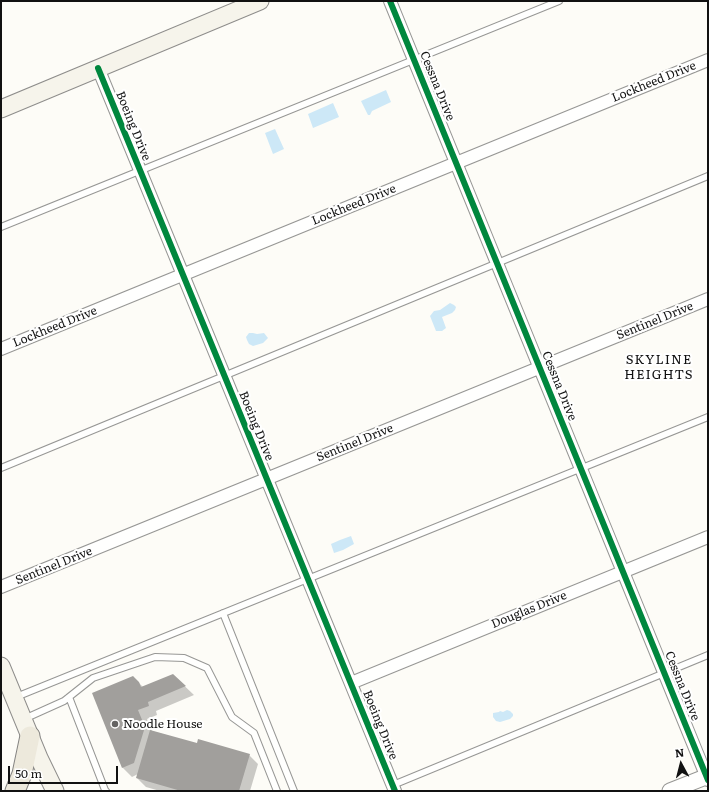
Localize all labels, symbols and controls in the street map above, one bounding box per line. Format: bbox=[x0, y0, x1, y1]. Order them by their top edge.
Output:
street label: Cessna Drive bbox=[417, 49, 457, 123]
street label: Lockheed Drive bbox=[610, 59, 698, 105]
street label: Boeing Drive bbox=[113, 89, 153, 163]
street label: Lockheed Drive bbox=[310, 182, 398, 228]
street label: Sentinel Drive bbox=[614, 299, 696, 343]
street label: Lockheed Drive bbox=[11, 304, 99, 350]
street label: Cessna Drive bbox=[539, 349, 579, 423]
district label: SKYLINE HEIGHTS bbox=[624, 352, 694, 383]
street label: Boeing Drive bbox=[236, 389, 276, 463]
street label: Sentinel Drive bbox=[314, 421, 396, 465]
street label: Sentinel Drive bbox=[13, 544, 95, 588]
street label: Douglas Drive bbox=[489, 588, 569, 632]
street label: Cessna Drive bbox=[662, 649, 702, 723]
street label: Boeing Drive bbox=[360, 688, 400, 762]
place label: Noodle House bbox=[123, 717, 203, 731]
marker: Noodle House bbox=[110, 719, 120, 729]
north arrow bbox=[661, 744, 701, 784]
text: N bbox=[674, 744, 685, 761]
scale bar bbox=[10, 758, 120, 784]
text: 50 m bbox=[15, 764, 42, 782]

